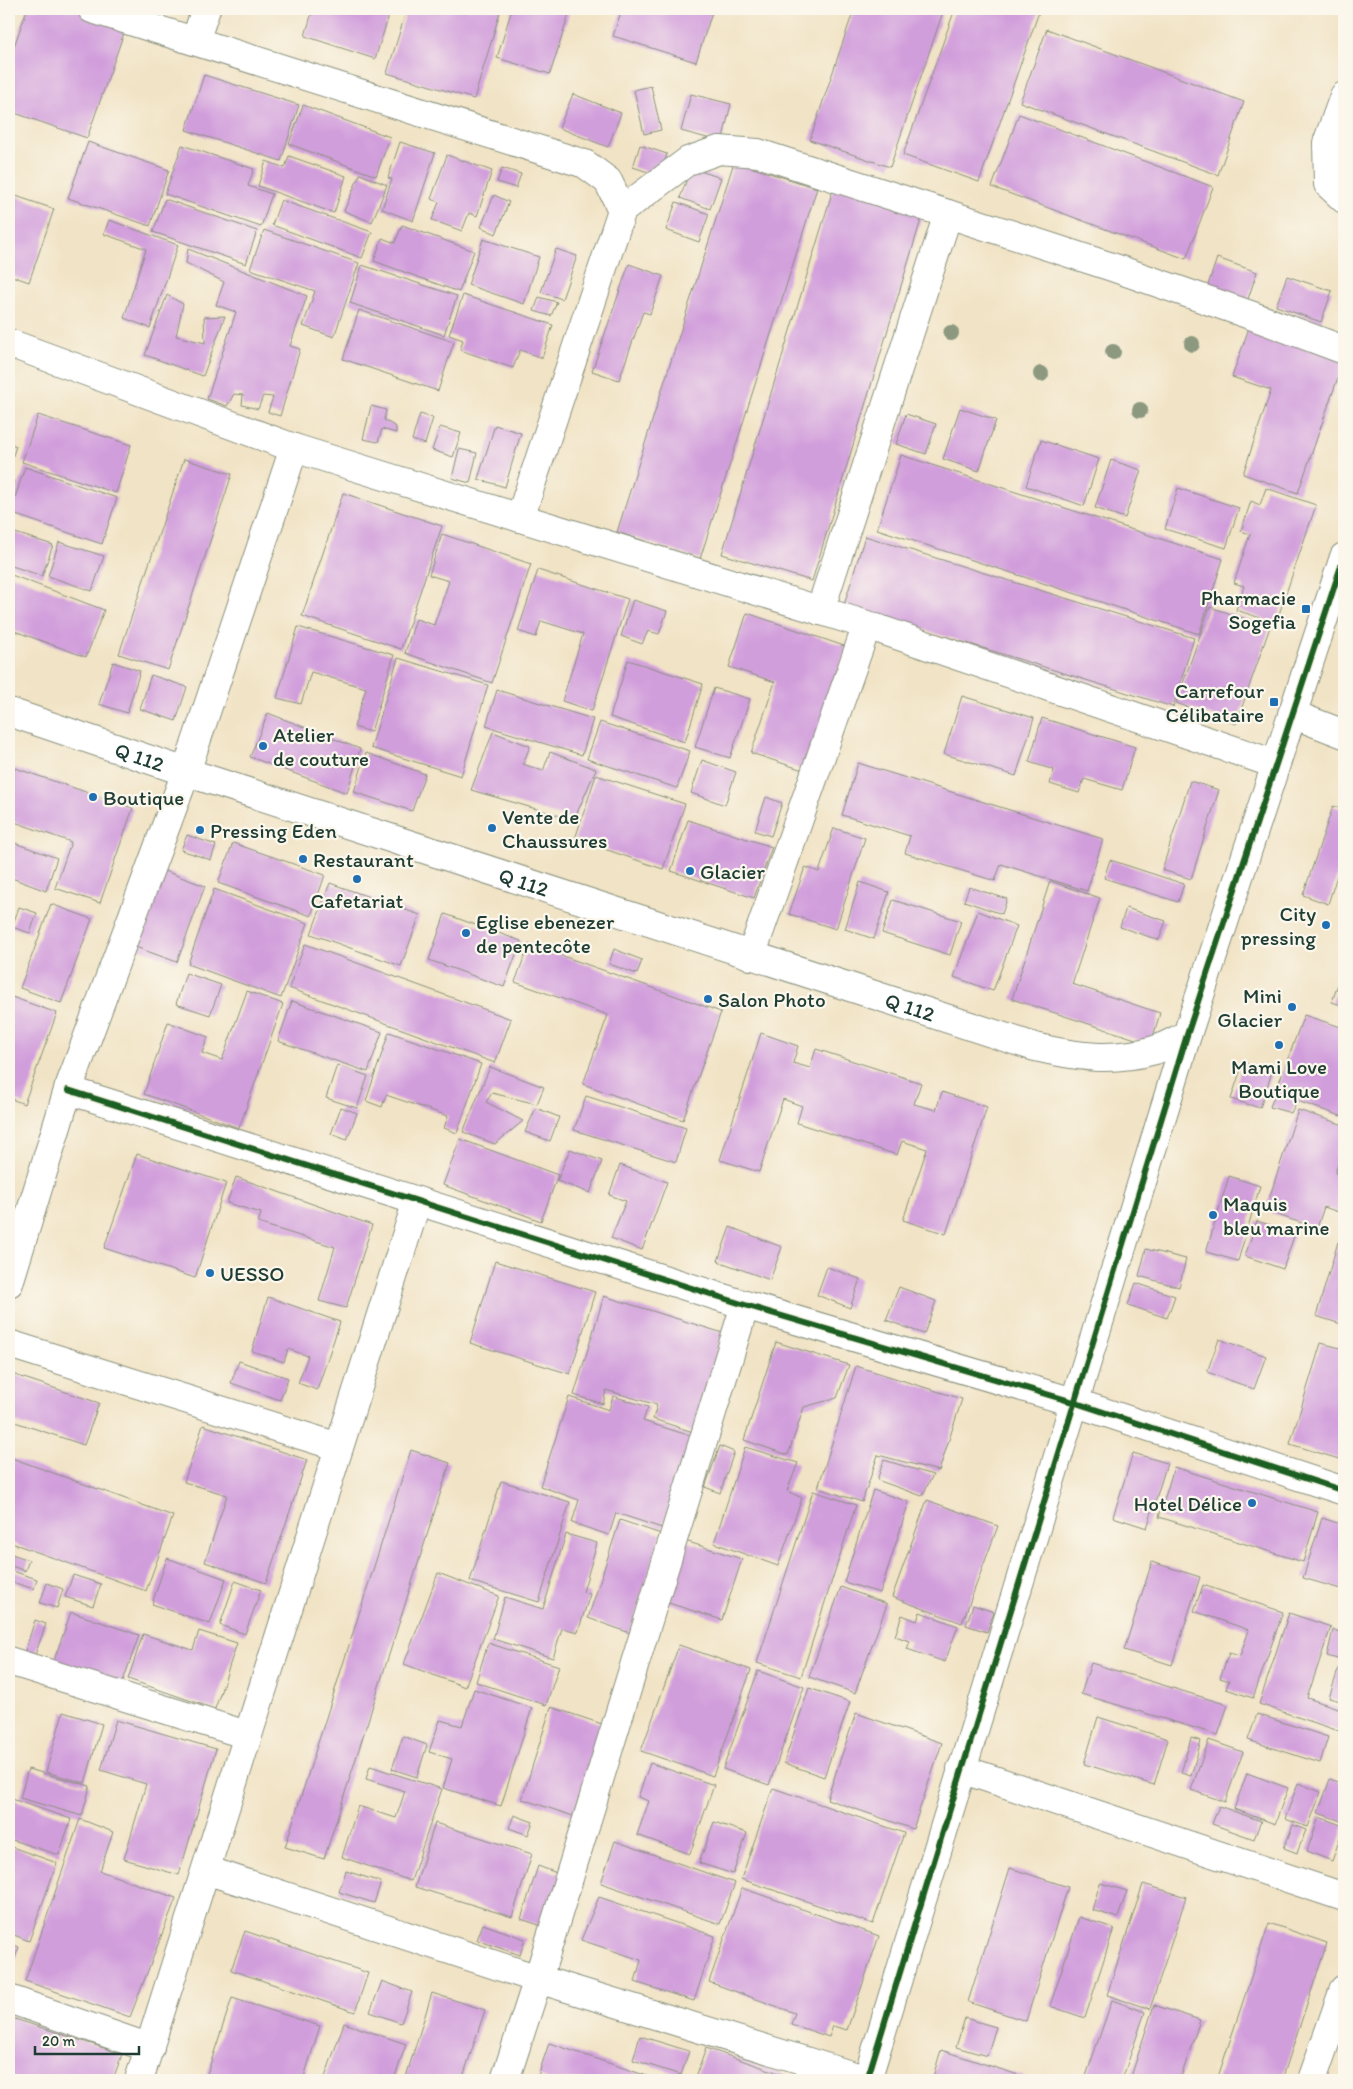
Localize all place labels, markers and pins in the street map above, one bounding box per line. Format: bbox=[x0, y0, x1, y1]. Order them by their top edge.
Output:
place label: Pharmacie Sogefia bbox=[1201, 585, 1296, 634]
marker: Pharmacie Sogefia bbox=[1300, 603, 1312, 615]
place label: Carrefour Célibataire bbox=[1165, 678, 1265, 727]
marker: Carrefour Célibataire bbox=[1268, 696, 1280, 708]
place label: Atelier de couture bbox=[273, 722, 369, 771]
marker: Atelier de couture bbox=[257, 740, 269, 752]
place label: Boutique bbox=[103, 785, 184, 810]
marker: Boutique bbox=[87, 791, 99, 803]
place label: Vente de Chaussures bbox=[502, 804, 607, 853]
place label: Pressing Eden bbox=[210, 818, 337, 843]
marker: Vente de Chaussures bbox=[486, 822, 498, 834]
marker: Pressing Eden bbox=[194, 824, 206, 836]
place label: Restaurant bbox=[313, 847, 414, 872]
marker: Restaurant bbox=[297, 853, 309, 865]
place label: Glacier bbox=[700, 859, 765, 884]
marker: Glacier bbox=[684, 865, 696, 877]
marker: Cafetariat bbox=[351, 873, 363, 885]
place label: Cafetariat bbox=[311, 888, 404, 913]
place label: City pressing bbox=[1241, 901, 1316, 950]
place label: Eglise ebenezer de pentecôte bbox=[476, 909, 615, 958]
marker: City pressing bbox=[1320, 919, 1332, 931]
marker: Eglise ebenezer de pentecôte bbox=[460, 927, 472, 939]
place label: Mini Glacier bbox=[1217, 983, 1283, 1032]
place label: Salon Photo bbox=[718, 987, 826, 1012]
marker: Salon Photo bbox=[702, 993, 714, 1005]
marker: Mini Glacier bbox=[1286, 1001, 1298, 1013]
marker: Mami Love Boutique bbox=[1273, 1039, 1285, 1051]
place label: Mami Love Boutique bbox=[1231, 1054, 1327, 1103]
place label: Maquis bleu marine bbox=[1223, 1191, 1330, 1240]
marker: Maquis bleu marine bbox=[1207, 1209, 1219, 1221]
place label: UESSO bbox=[220, 1261, 284, 1286]
marker: UESSO bbox=[204, 1267, 216, 1279]
place label: Hotel Délice bbox=[1134, 1491, 1242, 1516]
marker: Hotel Délice bbox=[1246, 1497, 1258, 1509]

